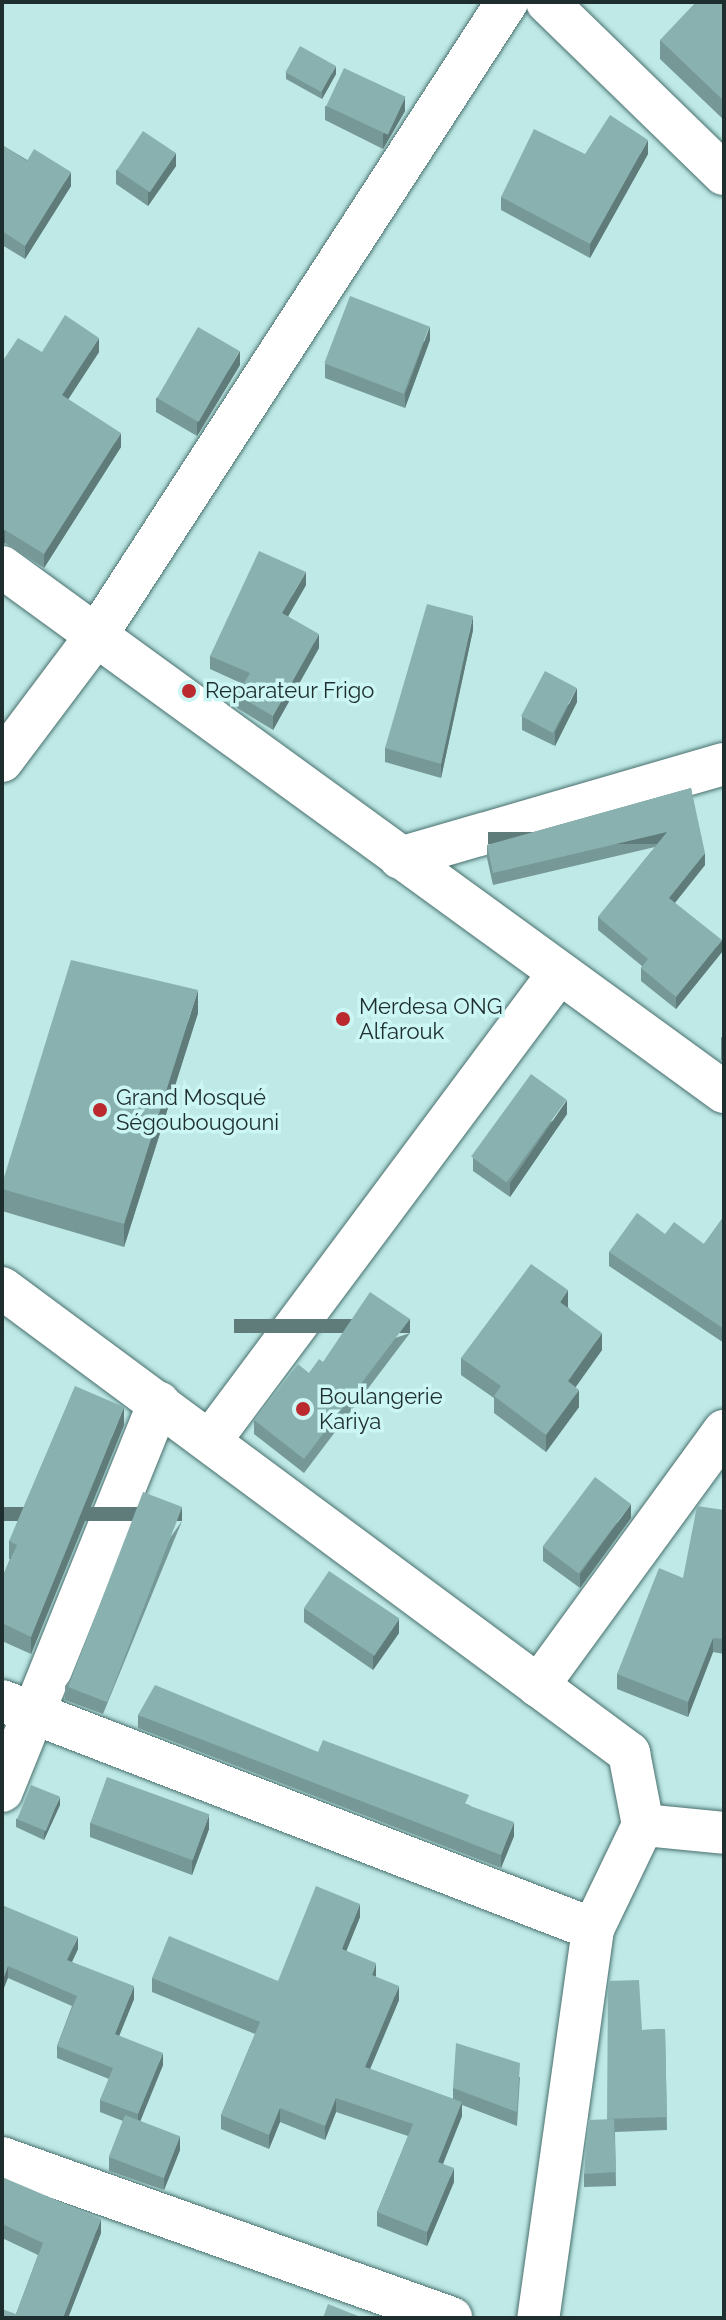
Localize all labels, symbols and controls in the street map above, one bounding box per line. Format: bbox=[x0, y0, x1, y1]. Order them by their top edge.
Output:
place label: Reparateur Frigo bbox=[205, 678, 375, 704]
marker: Reparateur Frigo bbox=[180, 682, 198, 700]
place label: Merdesa ONG Alfarouk bbox=[359, 993, 503, 1044]
marker: Merdesa ONG Alfarouk bbox=[334, 1010, 352, 1028]
place label: Grand Mosqué Ségoubougouni bbox=[116, 1084, 279, 1136]
marker: Grand Mosqué Ségoubougouni bbox=[91, 1101, 109, 1119]
place label: Boulangerie Kariya bbox=[319, 1383, 443, 1434]
marker: Boulangerie Kariya bbox=[294, 1400, 312, 1418]

